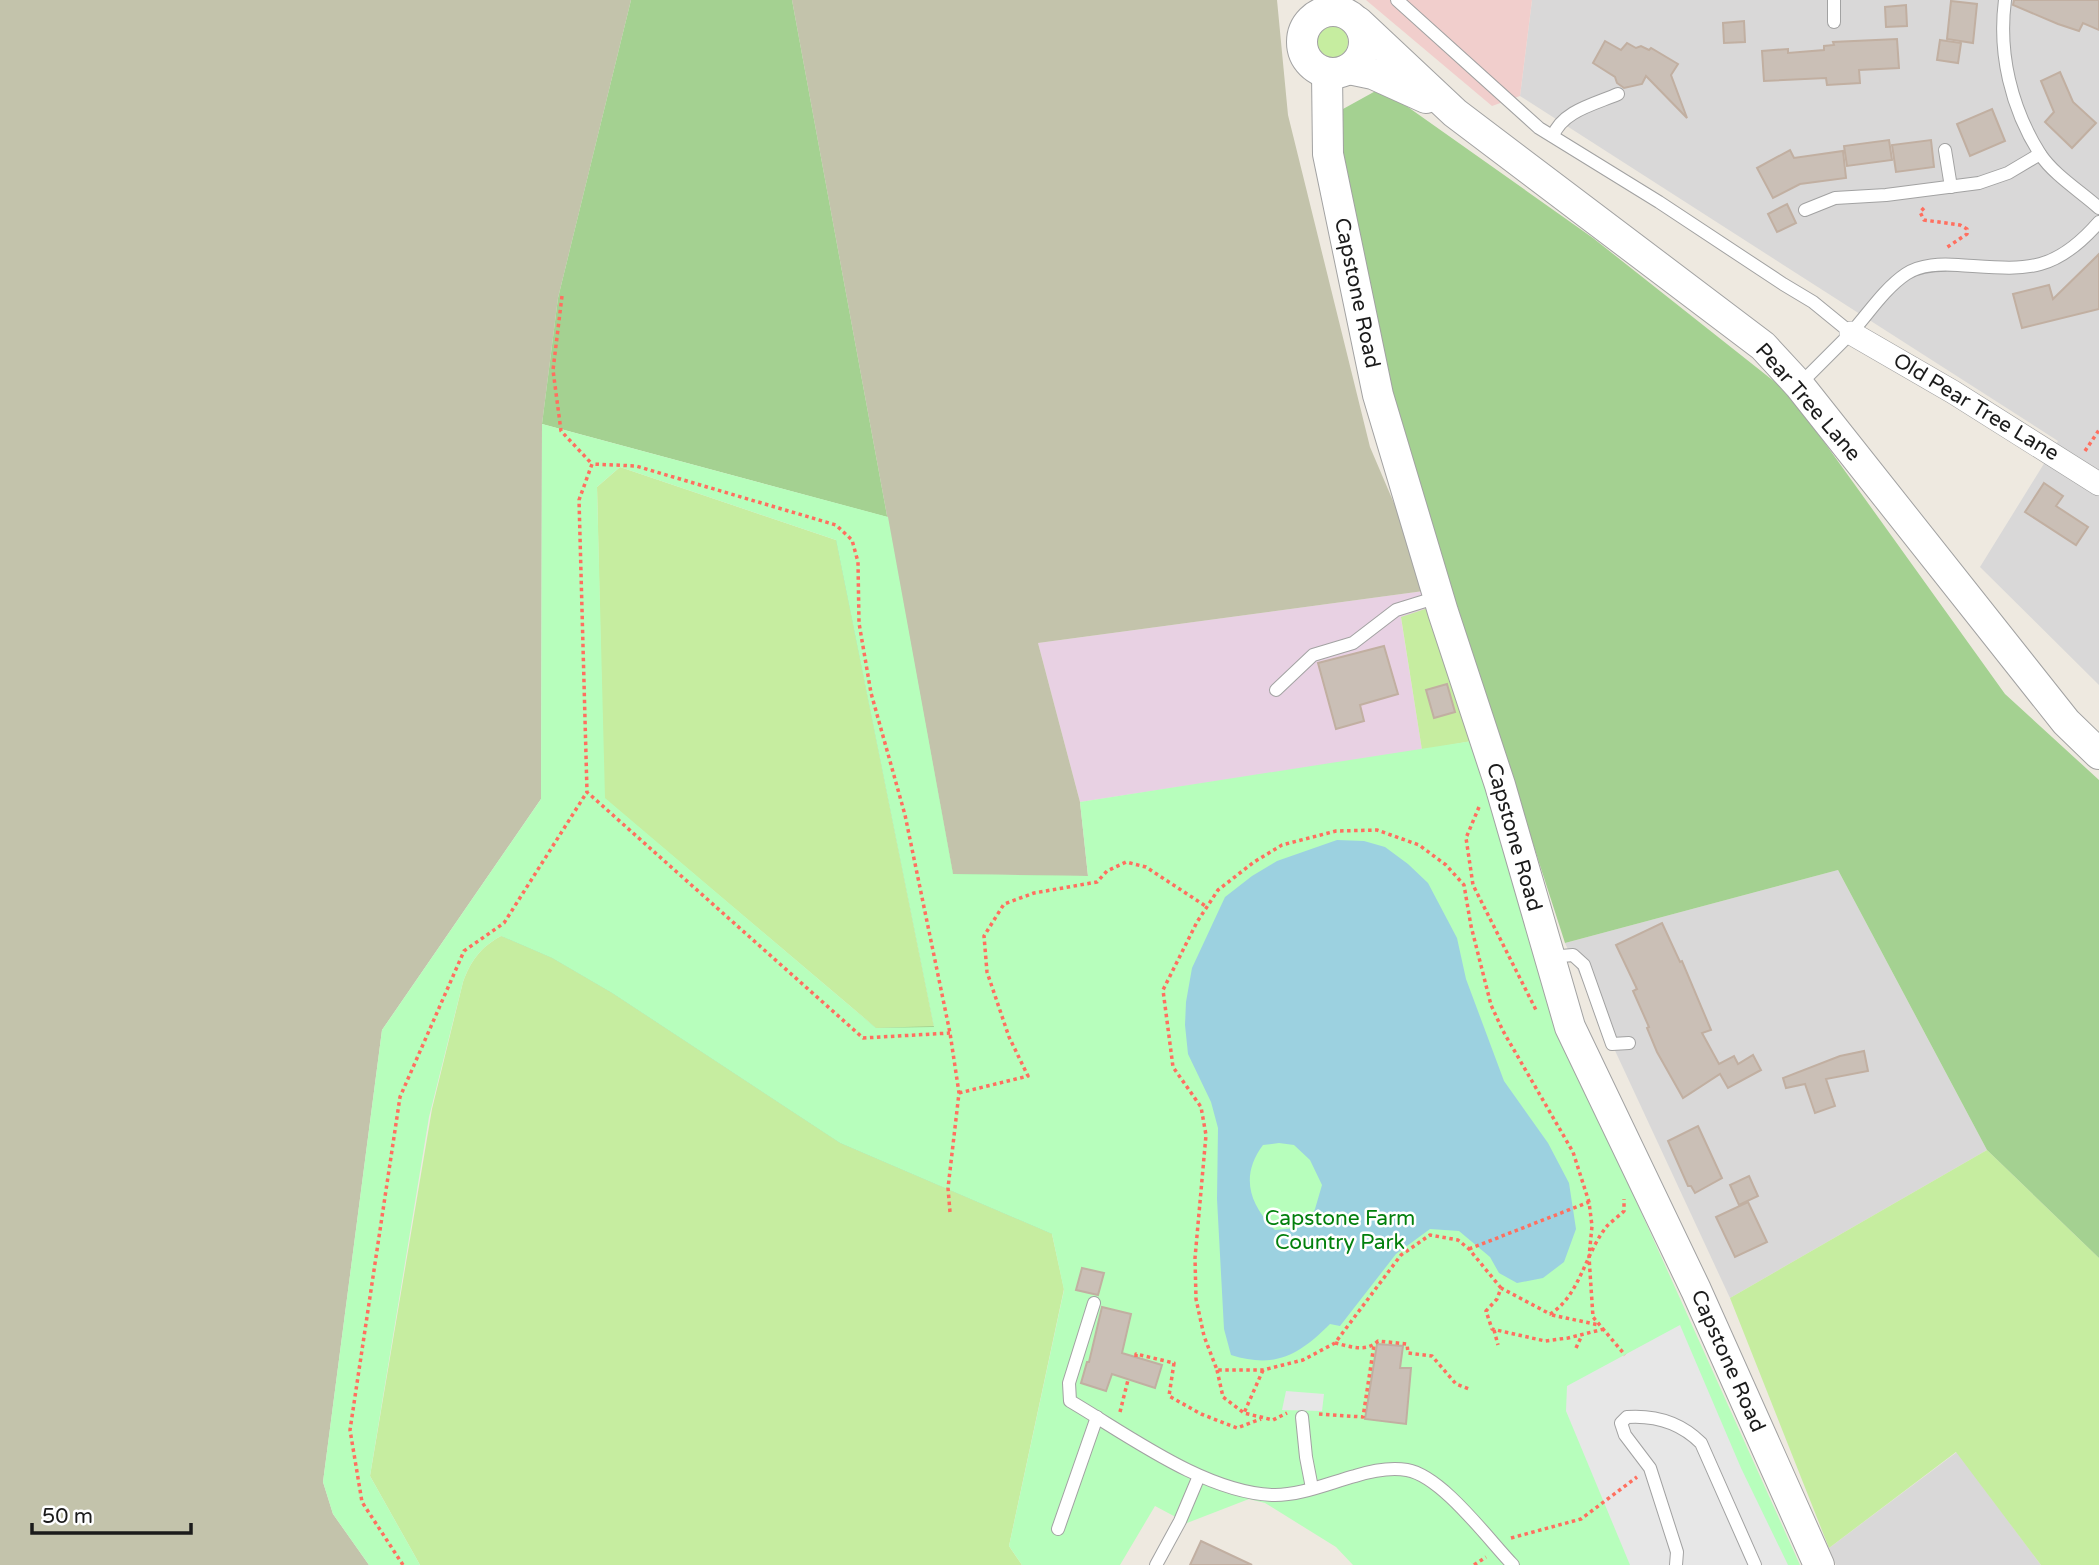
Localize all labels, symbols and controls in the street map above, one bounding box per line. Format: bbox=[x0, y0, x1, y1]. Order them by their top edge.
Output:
street label: Capstone Road bbox=[1329, 215, 1385, 371]
street label: Pear Tree Lane bbox=[1750, 338, 1866, 466]
street label: Old Pear Tree Lane bbox=[1889, 348, 2063, 466]
street label: Capstone Road bbox=[1481, 760, 1547, 914]
park label: Capstone Farm Country Park bbox=[1265, 1206, 1415, 1255]
street label: Capstone Road bbox=[1685, 1286, 1771, 1436]
scale bar bbox=[32, 1492, 191, 1536]
text: 50 m bbox=[42, 1504, 93, 1529]

